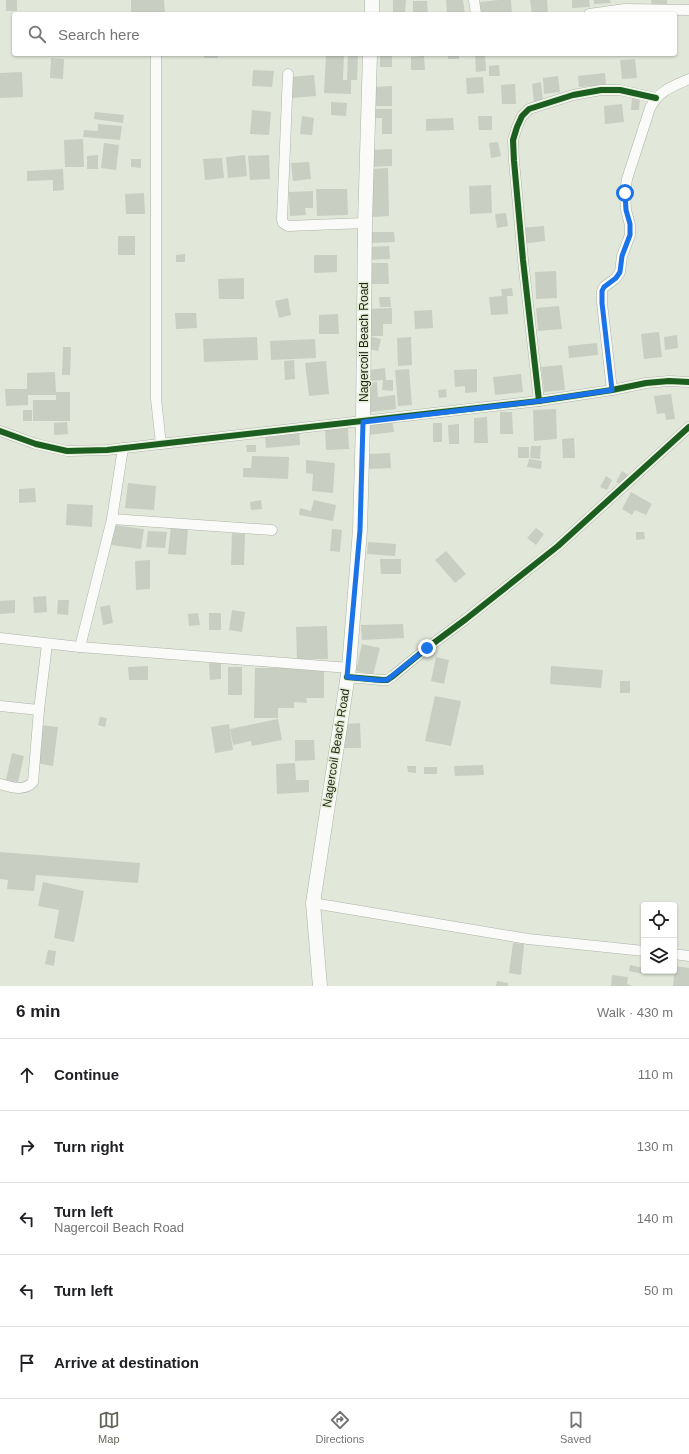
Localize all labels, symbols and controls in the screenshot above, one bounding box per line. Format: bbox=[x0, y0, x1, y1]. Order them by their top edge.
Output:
search box bbox=[12, 12, 677, 56]
icon: search bbox=[26, 23, 48, 45]
text: Search here bbox=[58, 26, 140, 43]
route start bbox=[616, 184, 634, 202]
street label: Nagercoil Beach Road bbox=[357, 282, 371, 402]
route end bbox=[418, 639, 436, 657]
street label: Nagercoil Beach Road bbox=[320, 688, 352, 808]
map controls bbox=[641, 902, 677, 974]
button: locate bbox=[641, 902, 677, 938]
button: layers bbox=[641, 938, 677, 974]
text: 6 min bbox=[16, 1002, 60, 1021]
text: Walk · 430 m bbox=[597, 1005, 673, 1020]
icon: ahead bbox=[16, 1064, 38, 1086]
text: Continue bbox=[54, 1066, 119, 1083]
text: 110 m bbox=[638, 1067, 673, 1082]
icon: right bbox=[16, 1136, 38, 1158]
text: Turn right bbox=[54, 1138, 124, 1155]
text: 130 m bbox=[637, 1139, 673, 1154]
text: Turn left bbox=[54, 1203, 113, 1220]
icon: left bbox=[16, 1208, 38, 1230]
text: 140 m bbox=[637, 1211, 673, 1226]
text: Nagercoil Beach Road bbox=[54, 1220, 184, 1235]
icon: left bbox=[16, 1280, 38, 1302]
text: Turn left bbox=[54, 1282, 113, 1299]
text: 50 m bbox=[644, 1283, 673, 1298]
icon: arrive bbox=[16, 1352, 38, 1374]
text: Arrive at destination bbox=[54, 1354, 199, 1371]
tab: Map bbox=[98, 1409, 120, 1445]
tab: Directions bbox=[315, 1409, 364, 1445]
tab: Saved bbox=[560, 1409, 591, 1445]

